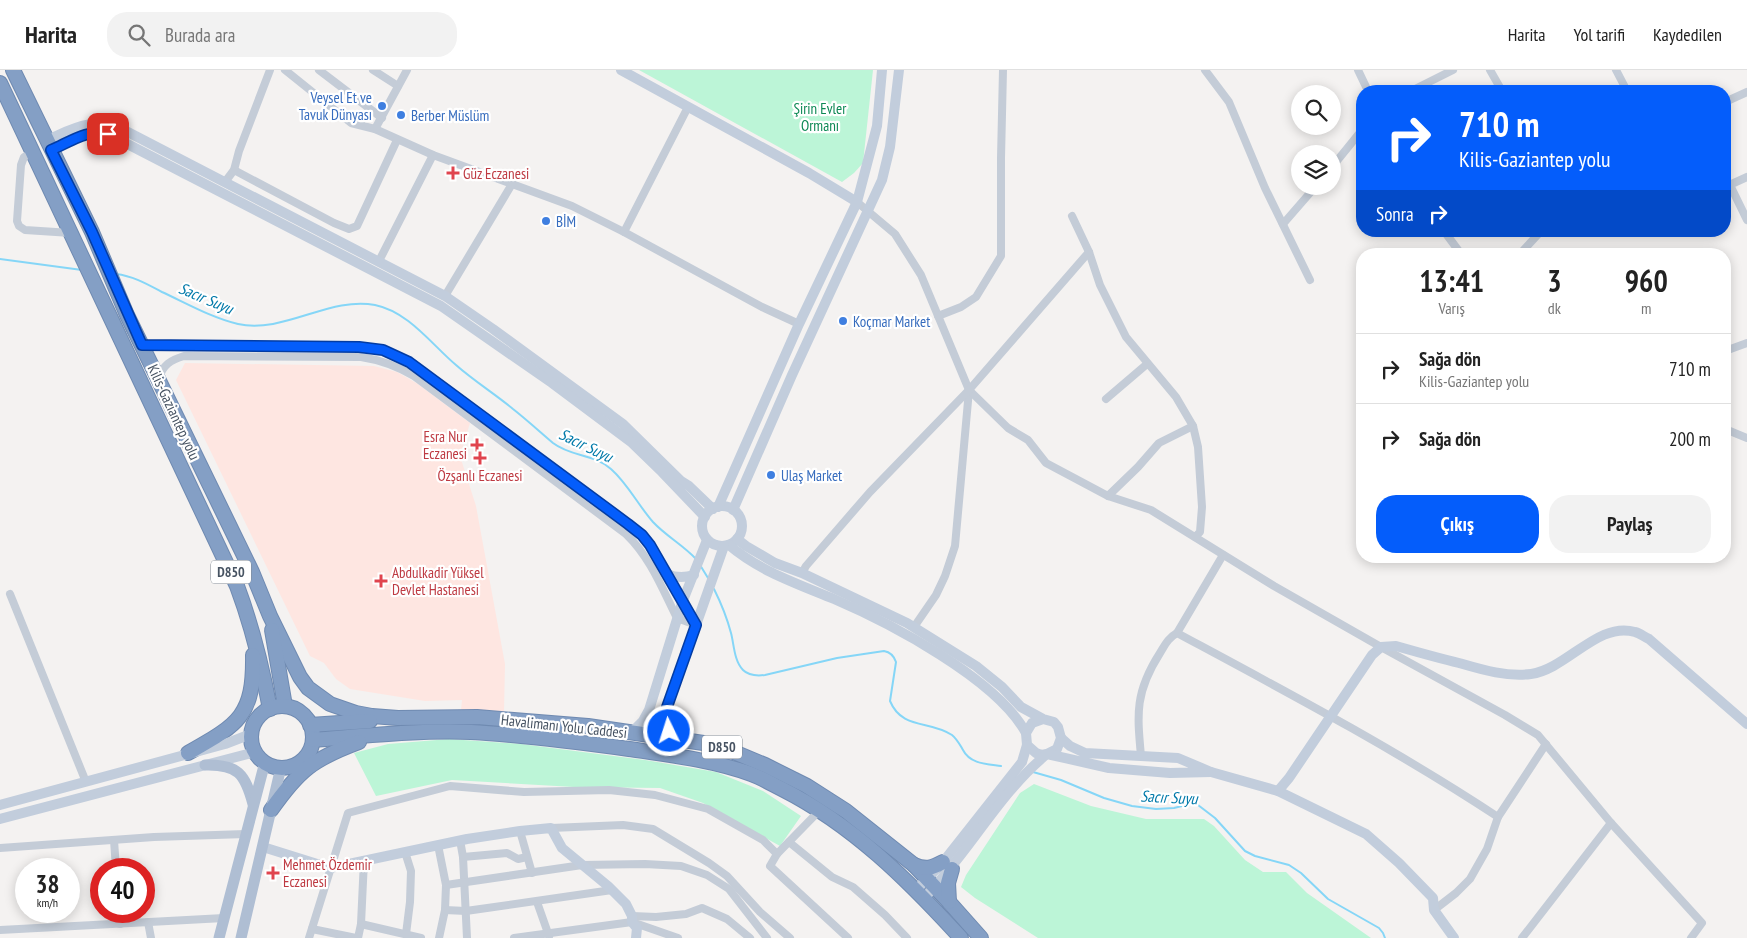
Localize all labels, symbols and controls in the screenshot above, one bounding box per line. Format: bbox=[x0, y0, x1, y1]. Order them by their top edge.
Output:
search box bbox=[107, 12, 457, 57]
text: Harita bbox=[25, 19, 77, 50]
icon: search bbox=[125, 21, 153, 49]
text: Burada ara bbox=[165, 23, 235, 47]
text: Harita bbox=[1508, 23, 1546, 46]
text: Yol tarifi bbox=[1574, 23, 1625, 46]
text: Kaydedilen bbox=[1653, 23, 1722, 46]
map controls bbox=[1291, 85, 1341, 195]
button: search bbox=[1291, 85, 1341, 135]
place label: Veysel Et ve Tavuk Dünyası bbox=[299, 88, 372, 124]
park label: Şirin Evler Ormanı bbox=[794, 99, 847, 135]
marker: Veysel Et ve Tavuk Dünyası bbox=[376, 100, 388, 112]
text: 710 m bbox=[1459, 101, 1540, 147]
icon: right bbox=[1376, 105, 1441, 170]
place label: Berber Müslüm bbox=[411, 106, 489, 125]
marker: Berber Müslüm bbox=[395, 109, 407, 121]
pin bbox=[87, 113, 129, 155]
icon: arrive bbox=[94, 120, 122, 148]
button: layers bbox=[1291, 145, 1341, 195]
text: Kilis-Gaziantep yolu bbox=[1459, 145, 1611, 173]
place label: Güz Eczanesi bbox=[463, 164, 529, 183]
marker: Güz Eczanesi bbox=[447, 167, 459, 179]
icon: right bbox=[1424, 200, 1452, 228]
text: Sonra bbox=[1376, 202, 1414, 226]
place label: BİM bbox=[556, 212, 576, 231]
marker: BİM bbox=[540, 215, 552, 227]
text: 13:41 bbox=[1419, 261, 1484, 300]
text: 3 bbox=[1547, 261, 1562, 300]
text: 960 bbox=[1625, 261, 1668, 300]
water label: Sacır Suyu bbox=[176, 278, 237, 319]
text: Varış bbox=[1438, 298, 1465, 318]
text: dk bbox=[1548, 298, 1561, 318]
text: m bbox=[1641, 298, 1651, 318]
place label: Koçmar Market bbox=[853, 312, 930, 331]
marker: Koçmar Market bbox=[837, 315, 849, 327]
text: Sağa dön bbox=[1419, 347, 1481, 371]
icon: right bbox=[1376, 355, 1404, 383]
text: 710 m bbox=[1669, 357, 1711, 381]
street label: Kilis-Gaziantep yolu bbox=[144, 361, 204, 463]
text: Kilis-Gaziantep yolu bbox=[1419, 371, 1529, 391]
water label: Sacır Suyu bbox=[556, 424, 617, 467]
icon: right bbox=[1376, 425, 1404, 453]
place label: Esra Nur Eczanesi bbox=[423, 427, 468, 463]
text: Sağa dön bbox=[1419, 427, 1481, 451]
text: 200 m bbox=[1669, 427, 1711, 451]
marker: Esra Nur Eczanesi bbox=[471, 439, 483, 451]
marker: Özşanlı Eczanesi bbox=[474, 452, 486, 464]
place label: Özşanlı Eczanesi bbox=[437, 466, 523, 485]
place label: Ulaş Market bbox=[781, 466, 842, 485]
marker: Ulaş Market bbox=[765, 469, 777, 481]
button: Çıkış bbox=[1376, 495, 1539, 553]
button: Paylaş bbox=[1549, 495, 1711, 553]
road number: D850 bbox=[211, 561, 251, 584]
place label: Abdulkadir Yüksel Devlet Hastanesi bbox=[392, 563, 484, 599]
marker: Abdulkadir Yüksel Devlet Hastanesi bbox=[374, 574, 388, 588]
position arrow bbox=[642, 704, 694, 756]
street label: Havalimanı Yolu Caddesi bbox=[500, 710, 628, 742]
road number: D850 bbox=[702, 736, 742, 759]
water label: Sacır Suyu bbox=[1140, 786, 1199, 809]
place label: Mehmet Özdemir Eczanesi bbox=[283, 855, 373, 891]
speed limit sign: 40 bbox=[90, 858, 155, 923]
marker: Mehmet Özdemir Eczanesi bbox=[267, 867, 279, 879]
text: 38 bbox=[36, 868, 59, 900]
text: km/h bbox=[37, 895, 58, 910]

